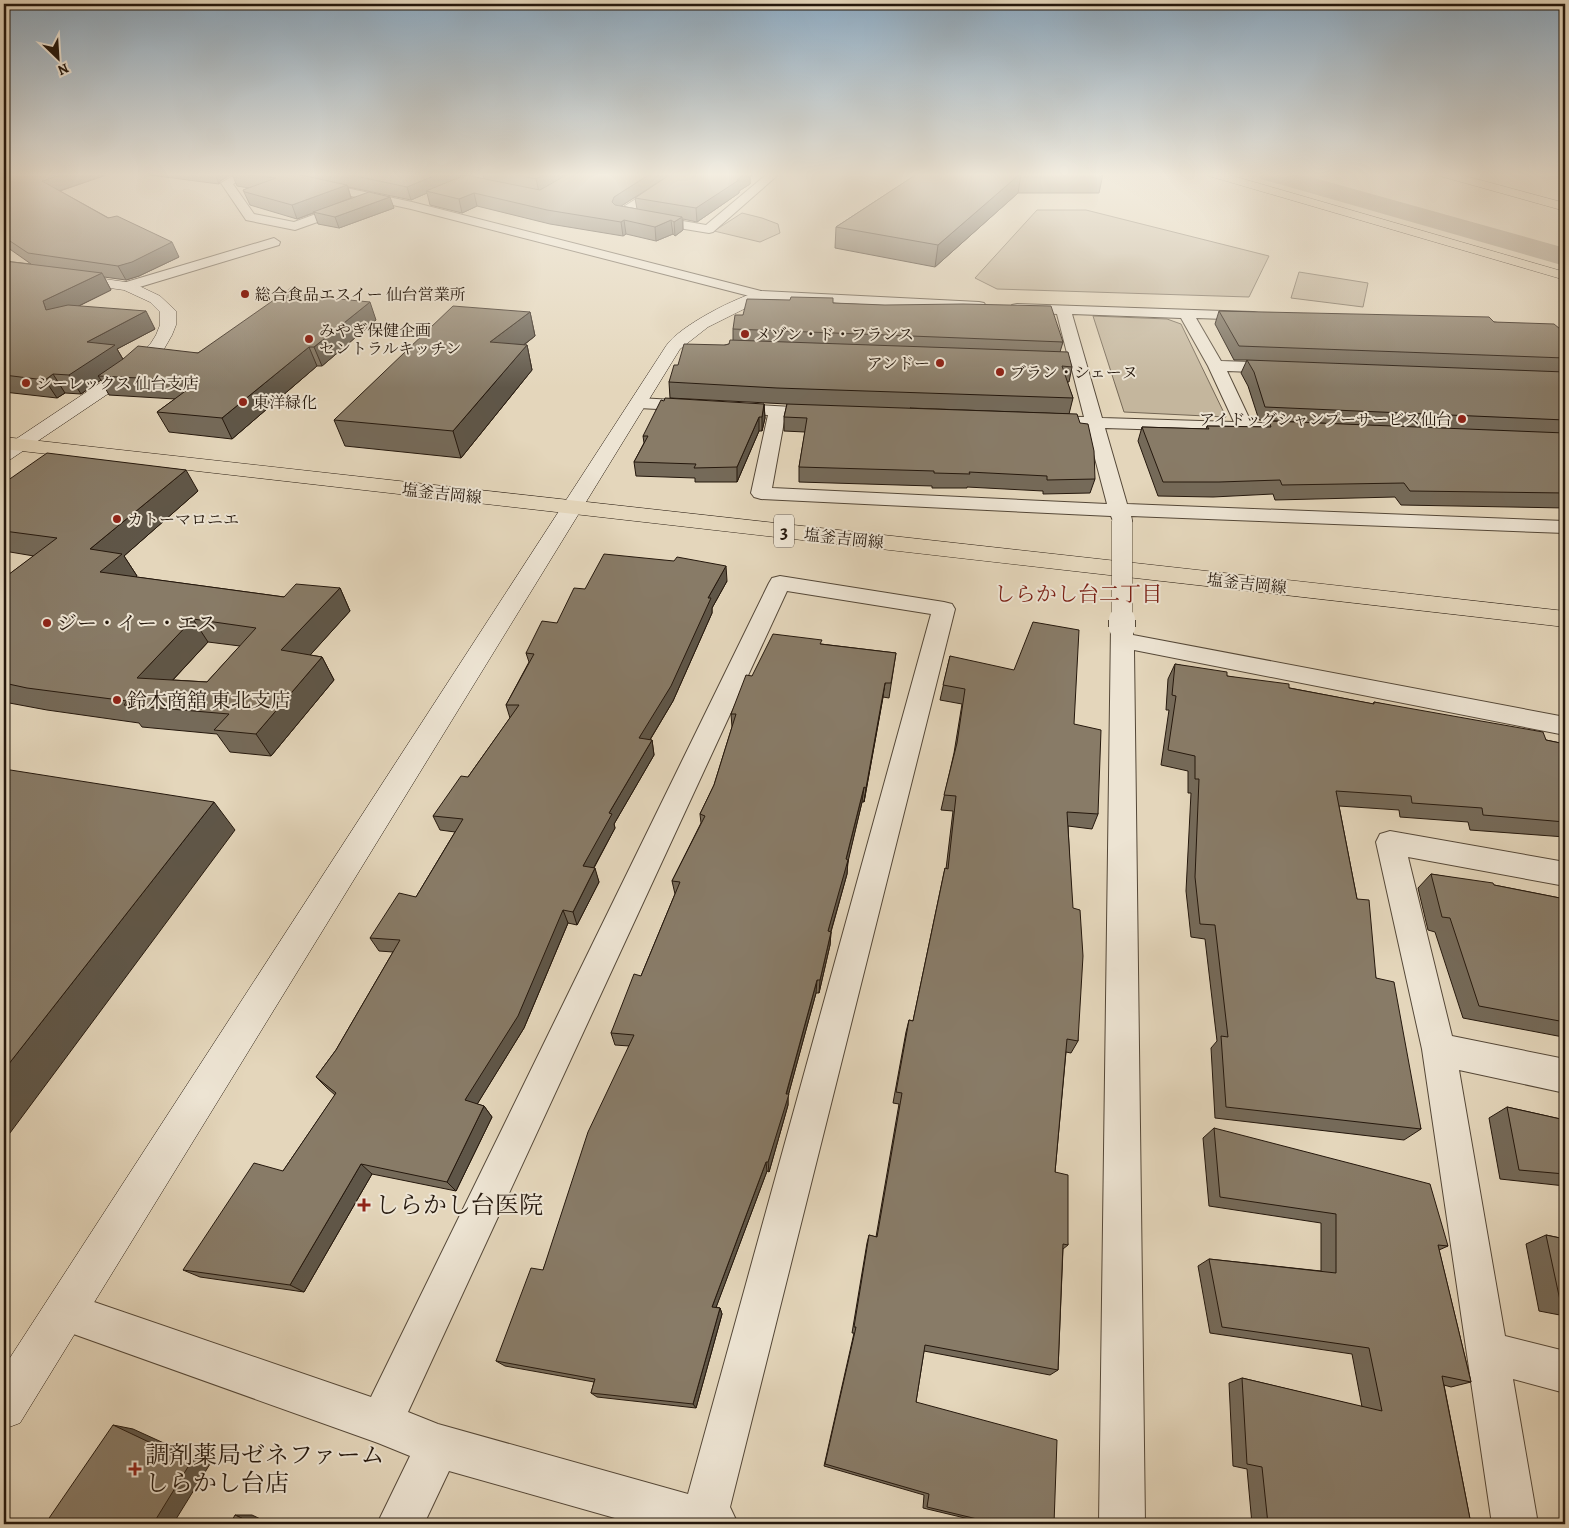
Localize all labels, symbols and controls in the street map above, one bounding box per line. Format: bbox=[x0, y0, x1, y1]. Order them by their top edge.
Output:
north arrow bbox=[32, 32, 82, 82]
text: N bbox=[55, 59, 72, 80]
place label: 総合食品エスイー 仙台営業所 bbox=[255, 284, 466, 306]
marker: 総合食品エスイー 仙台営業所 bbox=[239, 288, 251, 300]
place label: みやぎ保健企画 セントラルキッチン bbox=[319, 320, 461, 360]
place label: メゾン・ド・フランス bbox=[755, 324, 914, 346]
marker: メゾン・ド・フランス bbox=[739, 328, 751, 340]
marker: みやぎ保健企画 セントラルキッチン bbox=[303, 333, 315, 345]
place label: アンドー bbox=[867, 353, 930, 375]
marker: アンドー bbox=[934, 357, 946, 369]
place label: ブラン・シェーヌ bbox=[1010, 362, 1138, 384]
marker: ブラン・シェーヌ bbox=[994, 366, 1006, 378]
place label: シーレックス 仙台支店 bbox=[36, 373, 199, 395]
marker: シーレックス 仙台支店 bbox=[20, 377, 32, 389]
place label: 東洋緑化 bbox=[253, 392, 317, 414]
marker: 東洋緑化 bbox=[237, 396, 249, 408]
place label: アイドッグシャンプーサービス仙台 bbox=[1199, 409, 1452, 431]
marker: アイドッグシャンプーサービス仙台 bbox=[1456, 413, 1468, 425]
street label: 塩釜吉岡線 bbox=[401, 479, 483, 509]
place label: カトーマロニエ bbox=[127, 509, 239, 531]
marker: カトーマロニエ bbox=[111, 513, 123, 525]
road number: 3 bbox=[774, 514, 794, 548]
street label: 塩釜吉岡線 bbox=[803, 524, 885, 554]
street label: 塩釜吉岡線 bbox=[1206, 569, 1288, 599]
district label: しらかし台二丁目 bbox=[994, 580, 1162, 608]
place label: ジー・イー・エス bbox=[57, 610, 217, 637]
marker: ジー・イー・エス bbox=[41, 617, 53, 629]
place label: 鈴木商舘 東北支店 bbox=[127, 687, 291, 714]
marker: 鈴木商舘 東北支店 bbox=[111, 694, 123, 706]
place label: しらかし台医院 bbox=[375, 1189, 543, 1221]
marker: しらかし台医院 bbox=[357, 1198, 371, 1212]
place label: 調剤薬局ゼネファーム しらかし台店 bbox=[145, 1439, 385, 1499]
marker: 調剤薬局ゼネファーム しらかし台店 bbox=[129, 1463, 141, 1475]

